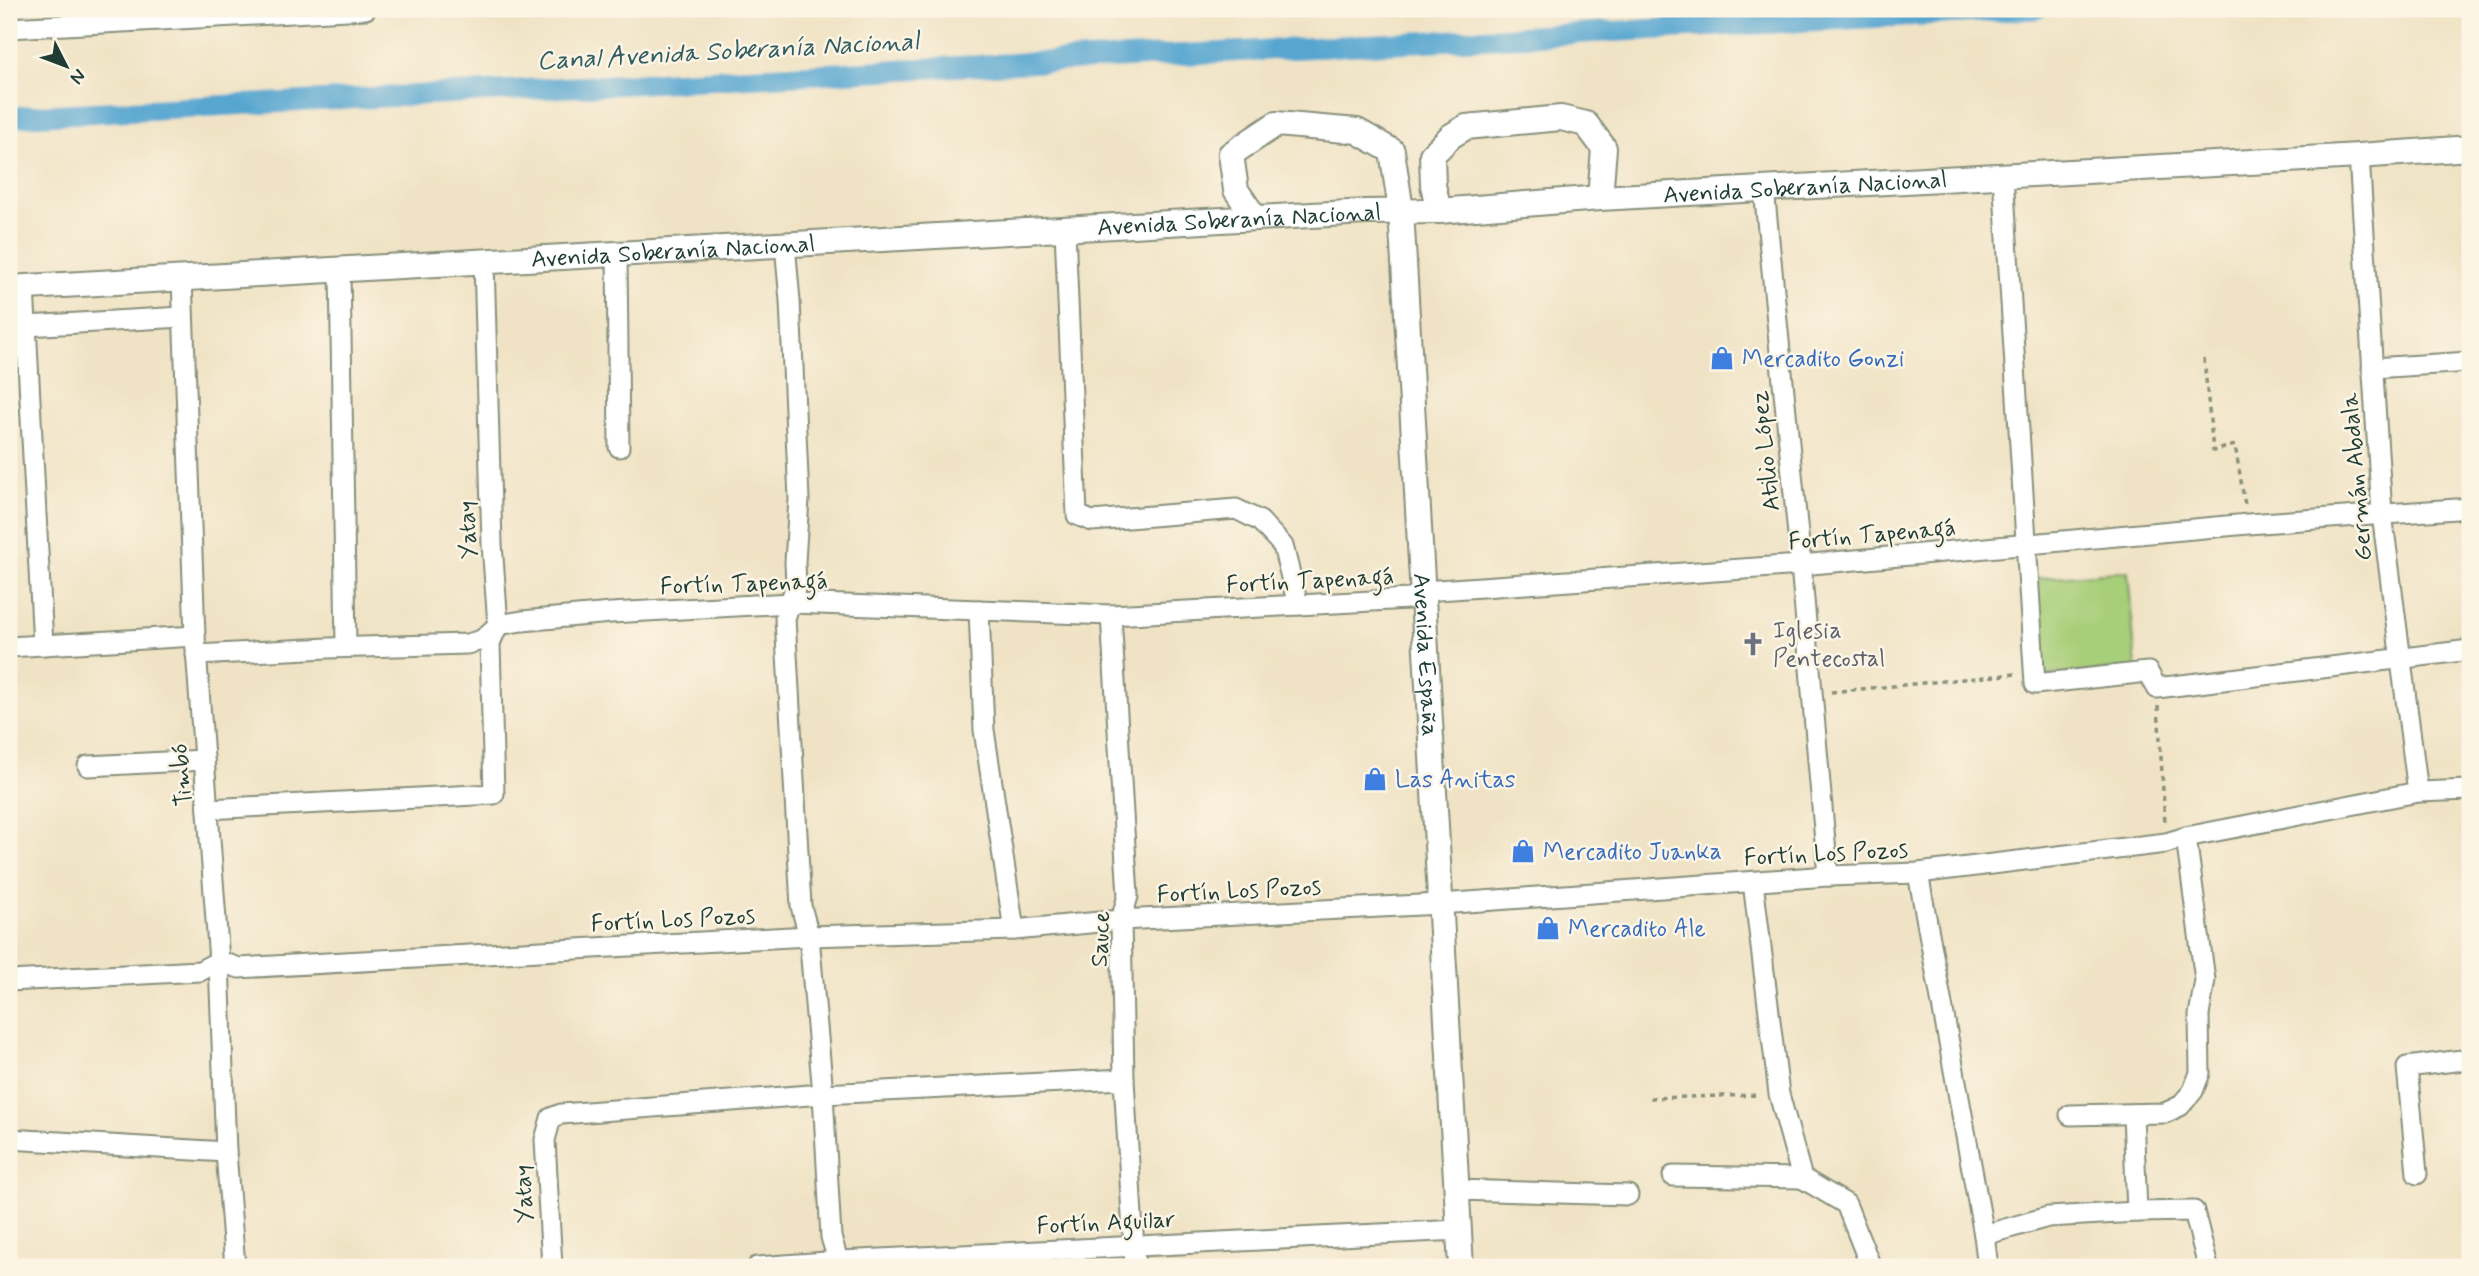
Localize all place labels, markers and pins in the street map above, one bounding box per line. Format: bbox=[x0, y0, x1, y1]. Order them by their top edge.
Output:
shop icon: Mercadito Gonzi bbox=[1708, 344, 1736, 372]
place label: Mercadito Gonzi bbox=[1742, 344, 1904, 375]
place label: Iglesia Pentecostal bbox=[1773, 616, 1885, 675]
church icon: Iglesia Pentecostal bbox=[1739, 630, 1767, 658]
shop icon: Las Anitas bbox=[1361, 765, 1389, 793]
place label: Las Anitas bbox=[1395, 765, 1516, 796]
shop icon: Mercadito Juanka bbox=[1509, 837, 1537, 865]
place label: Mercadito Juanka bbox=[1543, 837, 1722, 868]
shop icon: Mercadito Ale bbox=[1534, 914, 1562, 942]
place label: Mercadito Ale bbox=[1568, 914, 1706, 945]

